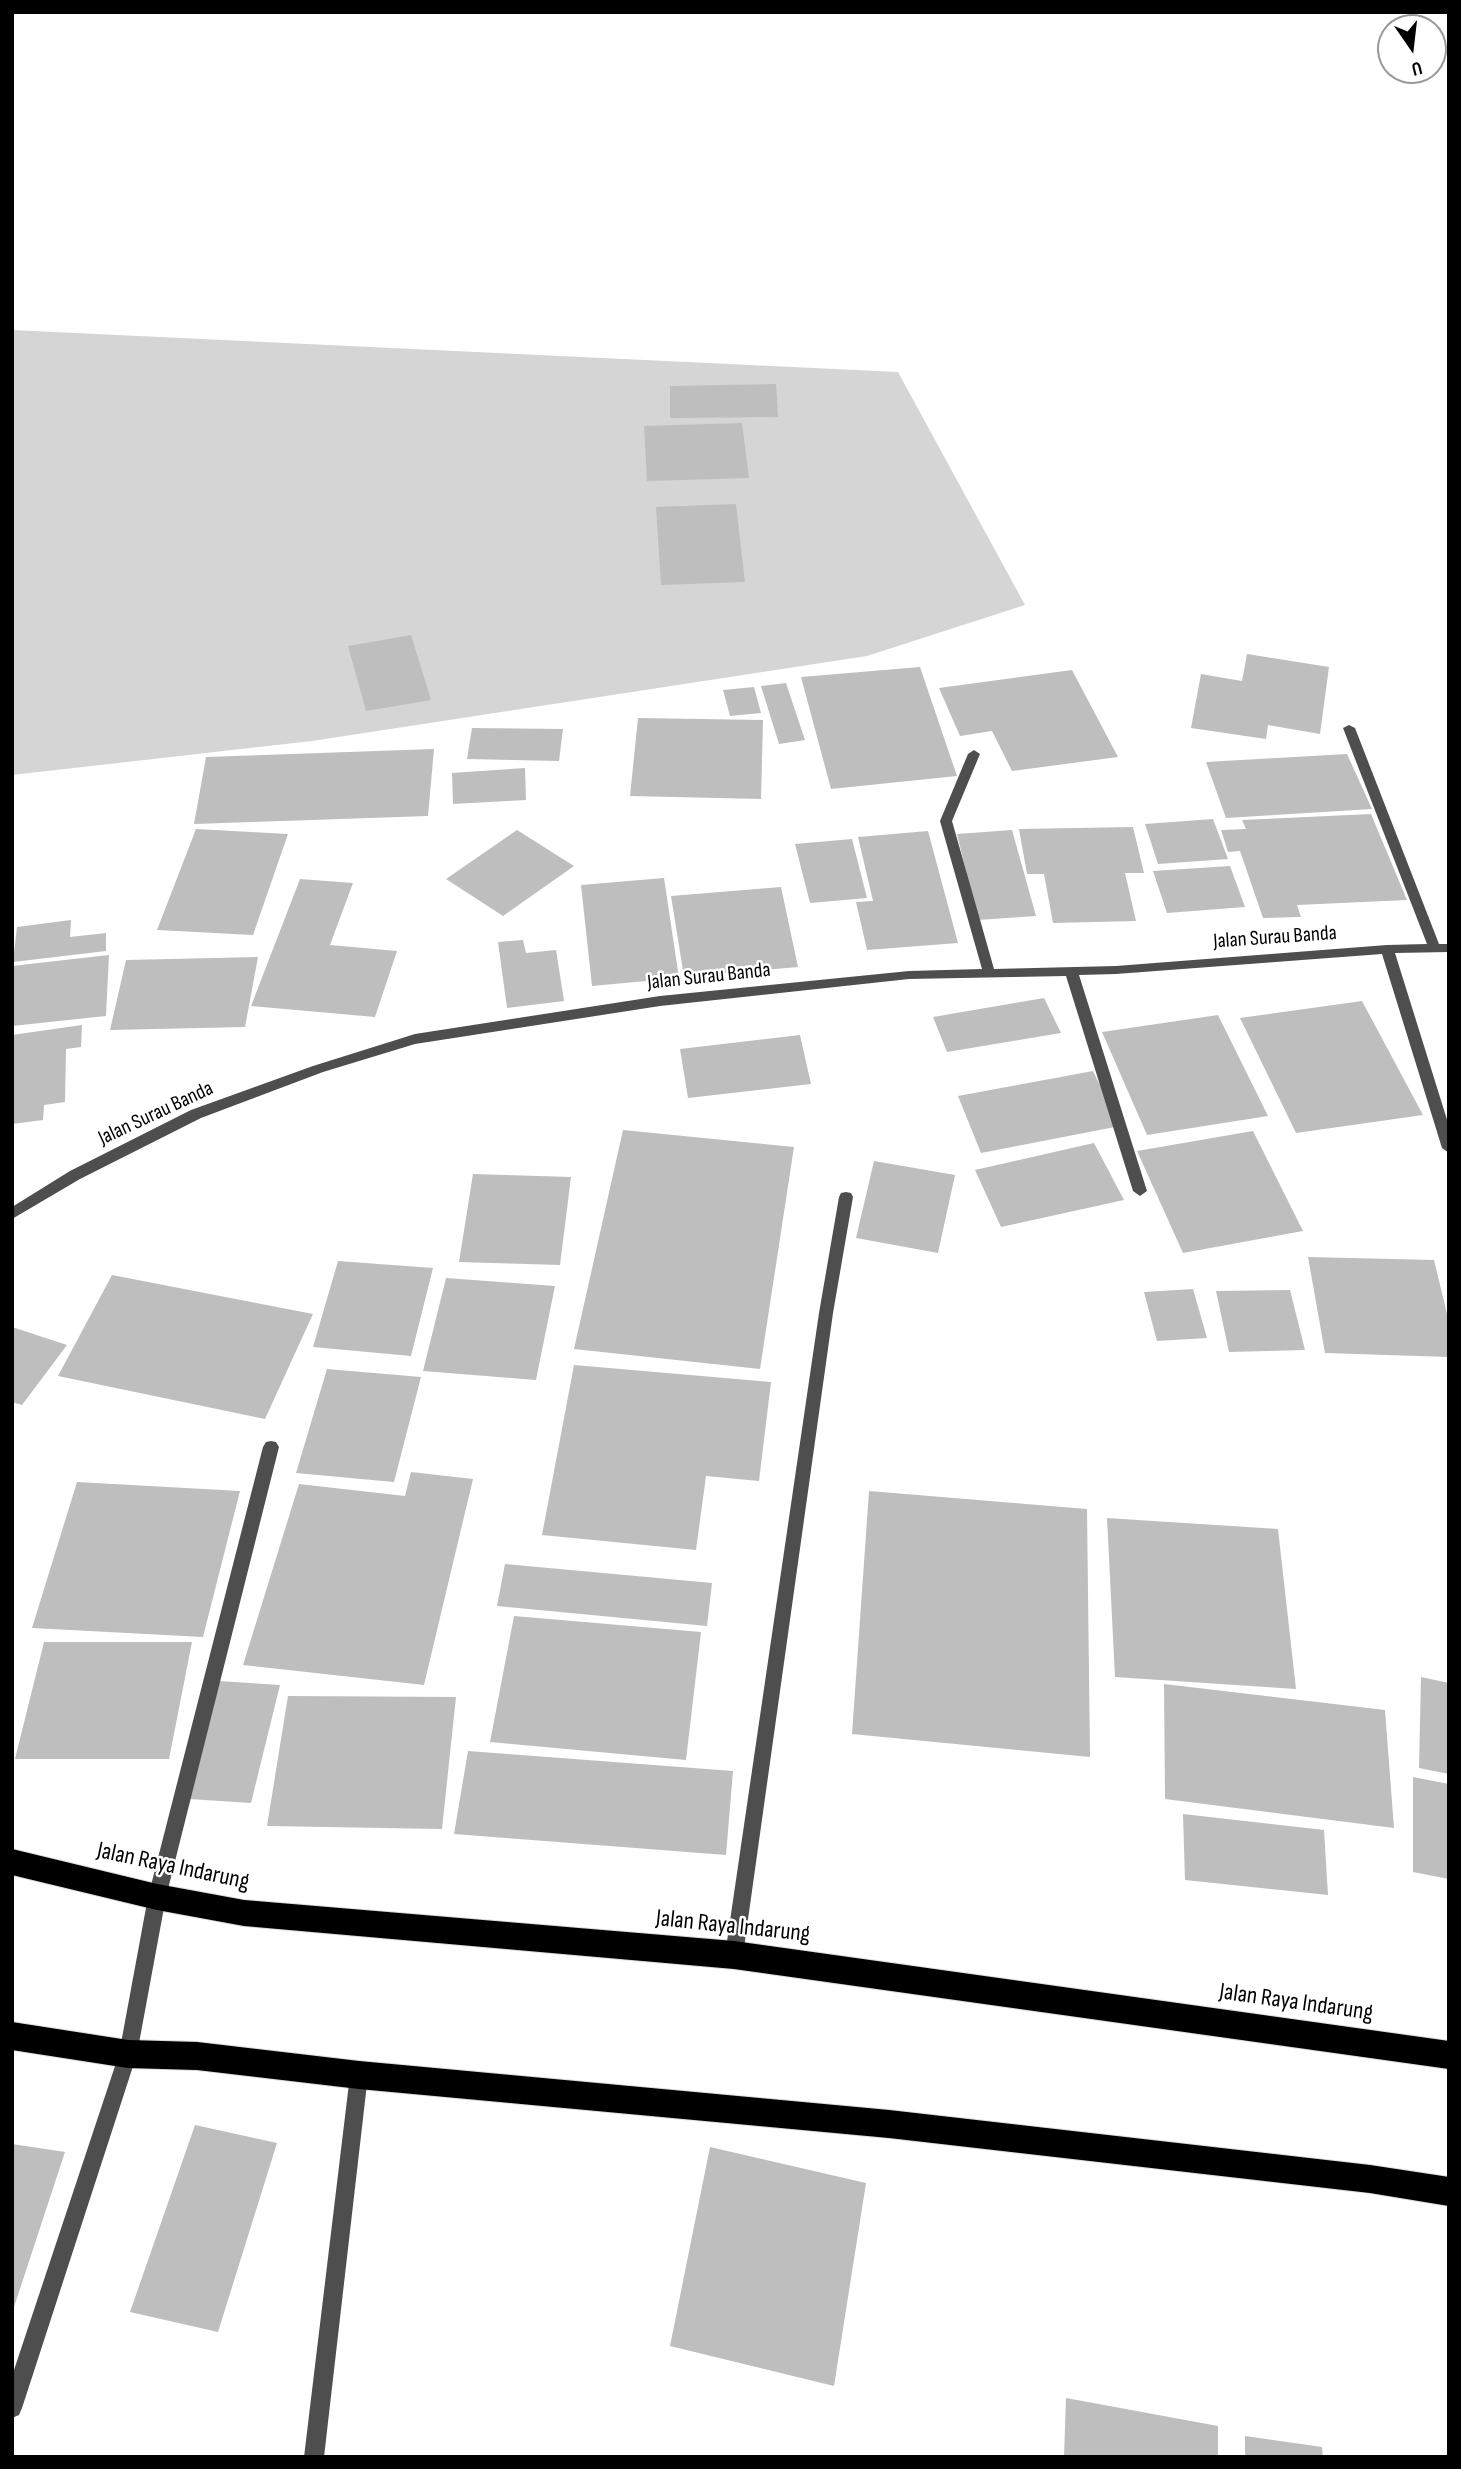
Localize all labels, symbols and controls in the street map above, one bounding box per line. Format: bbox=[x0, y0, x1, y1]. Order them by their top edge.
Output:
north arrow bbox=[1377, 14, 1447, 84]
text: U bbox=[1409, 56, 1424, 80]
street label: Jalan Surau Banda bbox=[1212, 921, 1338, 955]
street label: Jalan Surau Banda bbox=[646, 958, 772, 996]
street label: Jalan Surau Banda bbox=[95, 1076, 217, 1152]
street label: Jalan Raya Indarung bbox=[94, 1837, 252, 1897]
street label: Jalan Raya Indarung bbox=[654, 1905, 812, 1949]
street label: Jalan Raya Indarung bbox=[1217, 1978, 1375, 2028]

